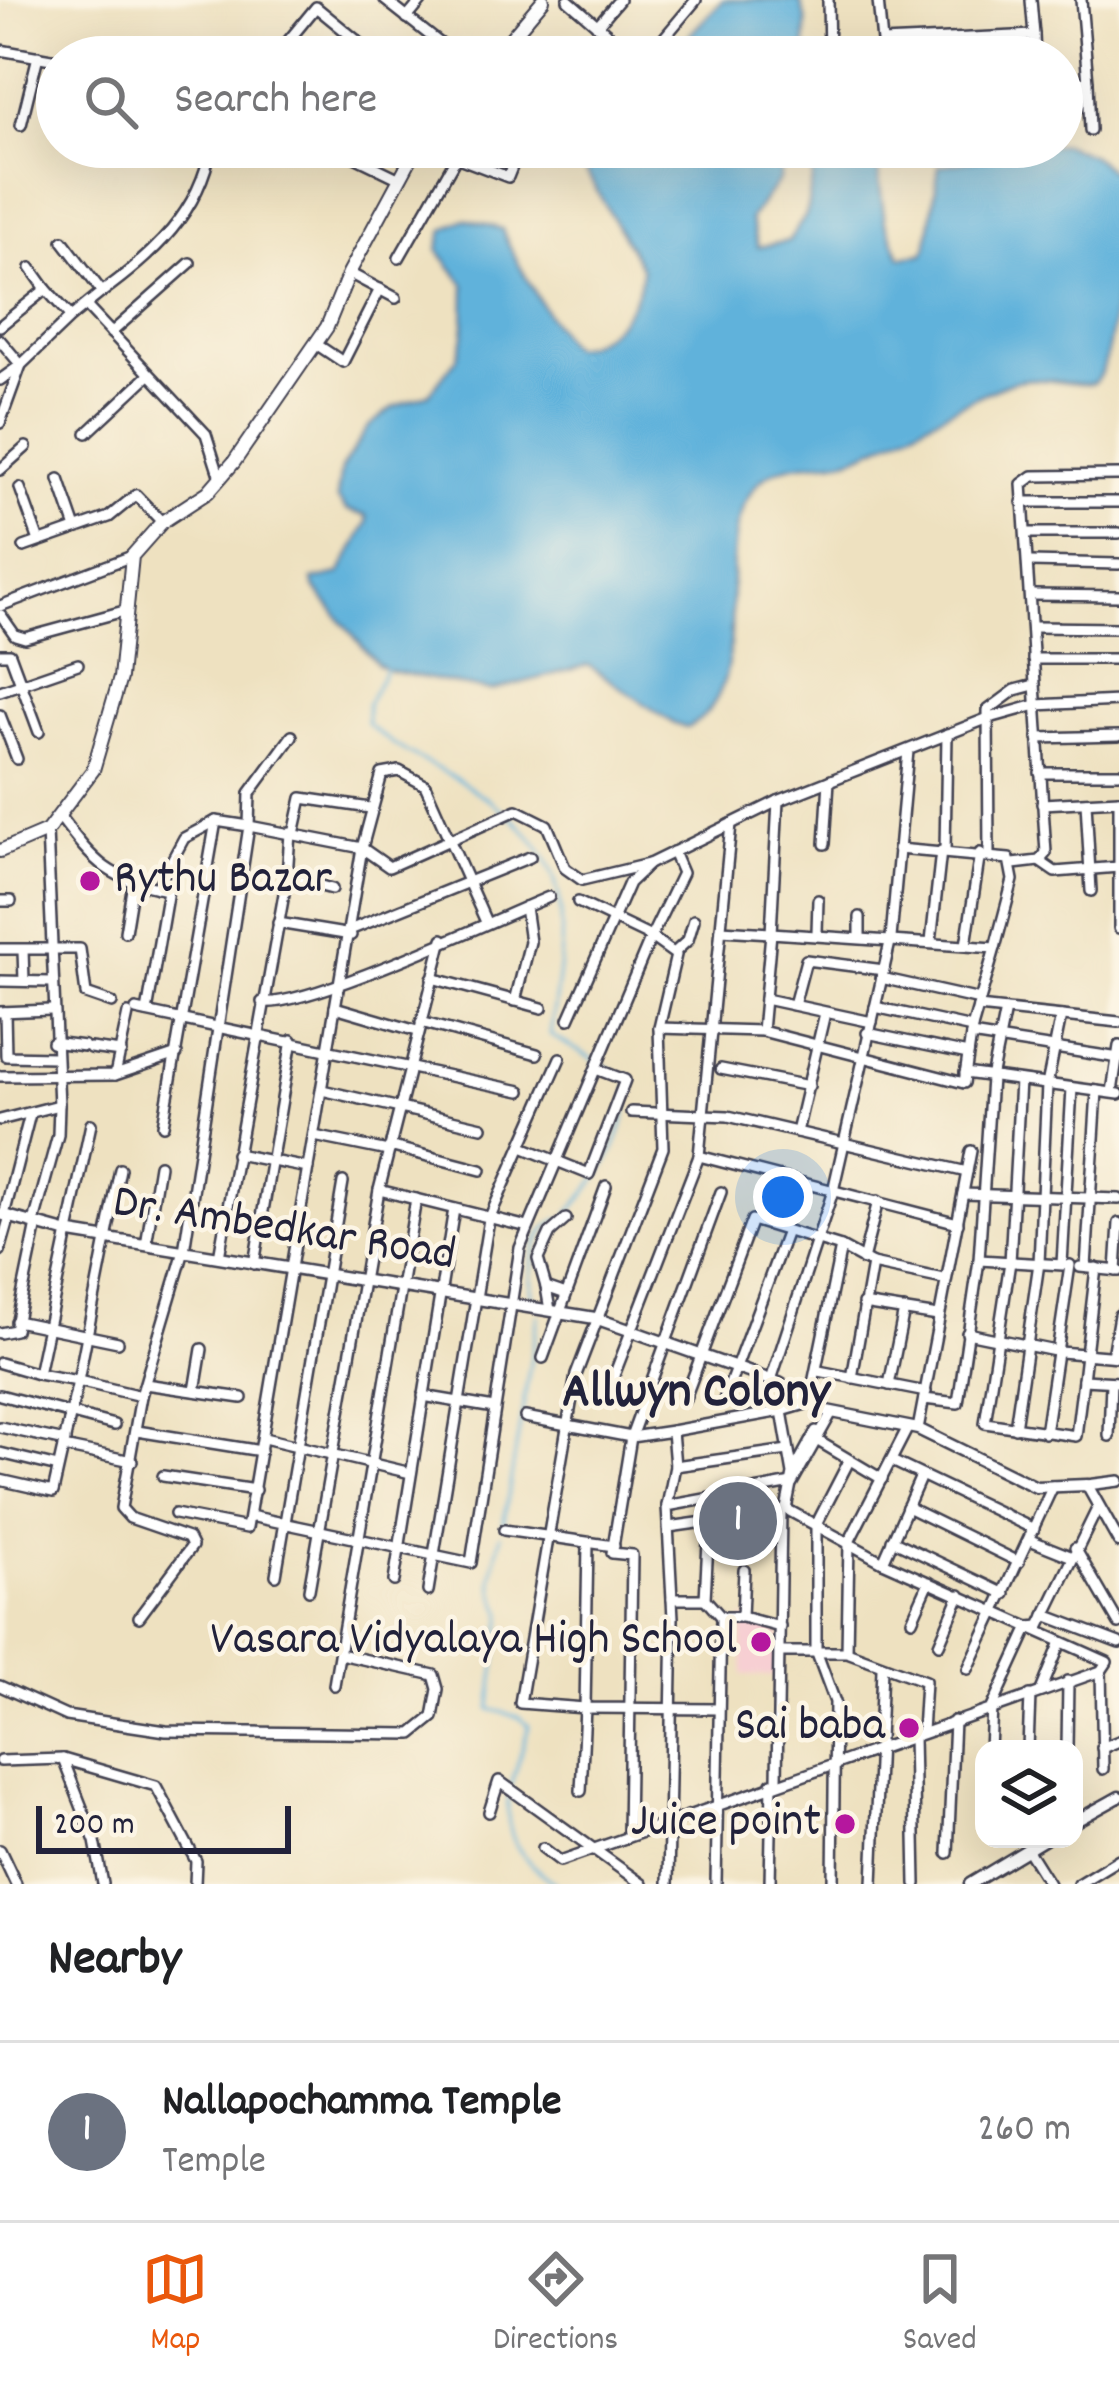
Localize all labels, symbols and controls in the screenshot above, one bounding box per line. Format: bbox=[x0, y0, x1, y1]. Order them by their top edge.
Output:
search box bbox=[36, 36, 1083, 168]
icon: search bbox=[78, 69, 144, 135]
text: Search here bbox=[174, 70, 377, 134]
place label: Rythu Bazar bbox=[114, 847, 332, 916]
marker: Rythu Bazar bbox=[77, 868, 103, 894]
your location bbox=[753, 1167, 813, 1227]
street label: Dr. Ambedkar Road bbox=[108, 1170, 460, 1292]
district label: Allwyn Colony bbox=[562, 1359, 832, 1431]
pin: 1 bbox=[699, 1476, 777, 1566]
place label: Vasara Vidyalaya High School bbox=[210, 1608, 737, 1677]
marker: Vasara Vidyalaya High School bbox=[748, 1629, 774, 1655]
place label: Sai baba bbox=[735, 1694, 886, 1763]
marker: Sai baba bbox=[896, 1715, 922, 1741]
map controls bbox=[975, 1740, 1083, 1848]
button: layers bbox=[975, 1740, 1083, 1848]
place label: Juice point bbox=[630, 1790, 821, 1859]
scale bar bbox=[36, 1800, 291, 1853]
text: 200 m bbox=[54, 1803, 135, 1850]
marker: Juice point bbox=[832, 1811, 858, 1837]
text: Nearby bbox=[48, 1926, 181, 1998]
text: Nallapochamma Temple bbox=[162, 2072, 562, 2136]
text: 1 bbox=[83, 2104, 91, 2159]
text: 260 m bbox=[978, 2104, 1071, 2159]
text: Temple bbox=[162, 2136, 266, 2191]
tab: Map bbox=[142, 2246, 208, 2365]
tab: Directions bbox=[493, 2246, 618, 2365]
tab: Saved bbox=[903, 2246, 977, 2365]

